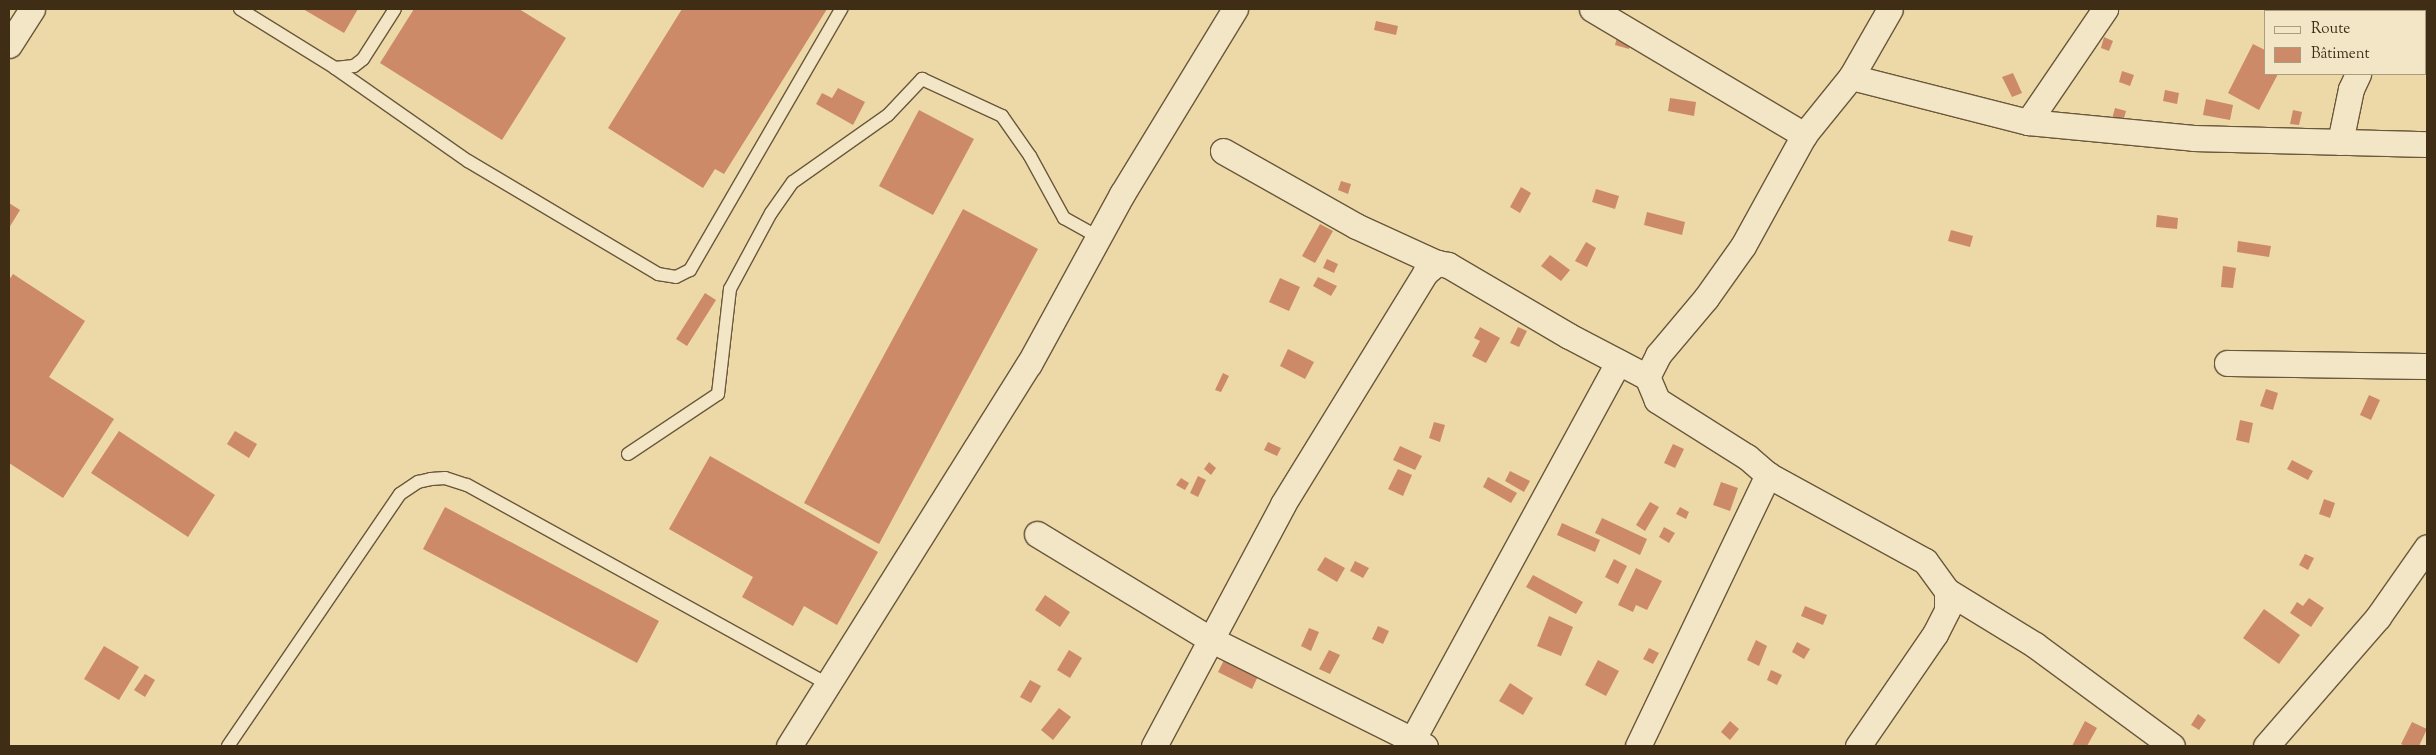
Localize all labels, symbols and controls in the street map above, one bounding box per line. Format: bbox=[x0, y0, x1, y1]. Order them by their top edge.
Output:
legend bbox=[2264, 10, 2426, 75]
text: Route bbox=[2311, 19, 2350, 40]
text: Bâtiment bbox=[2311, 44, 2370, 65]

